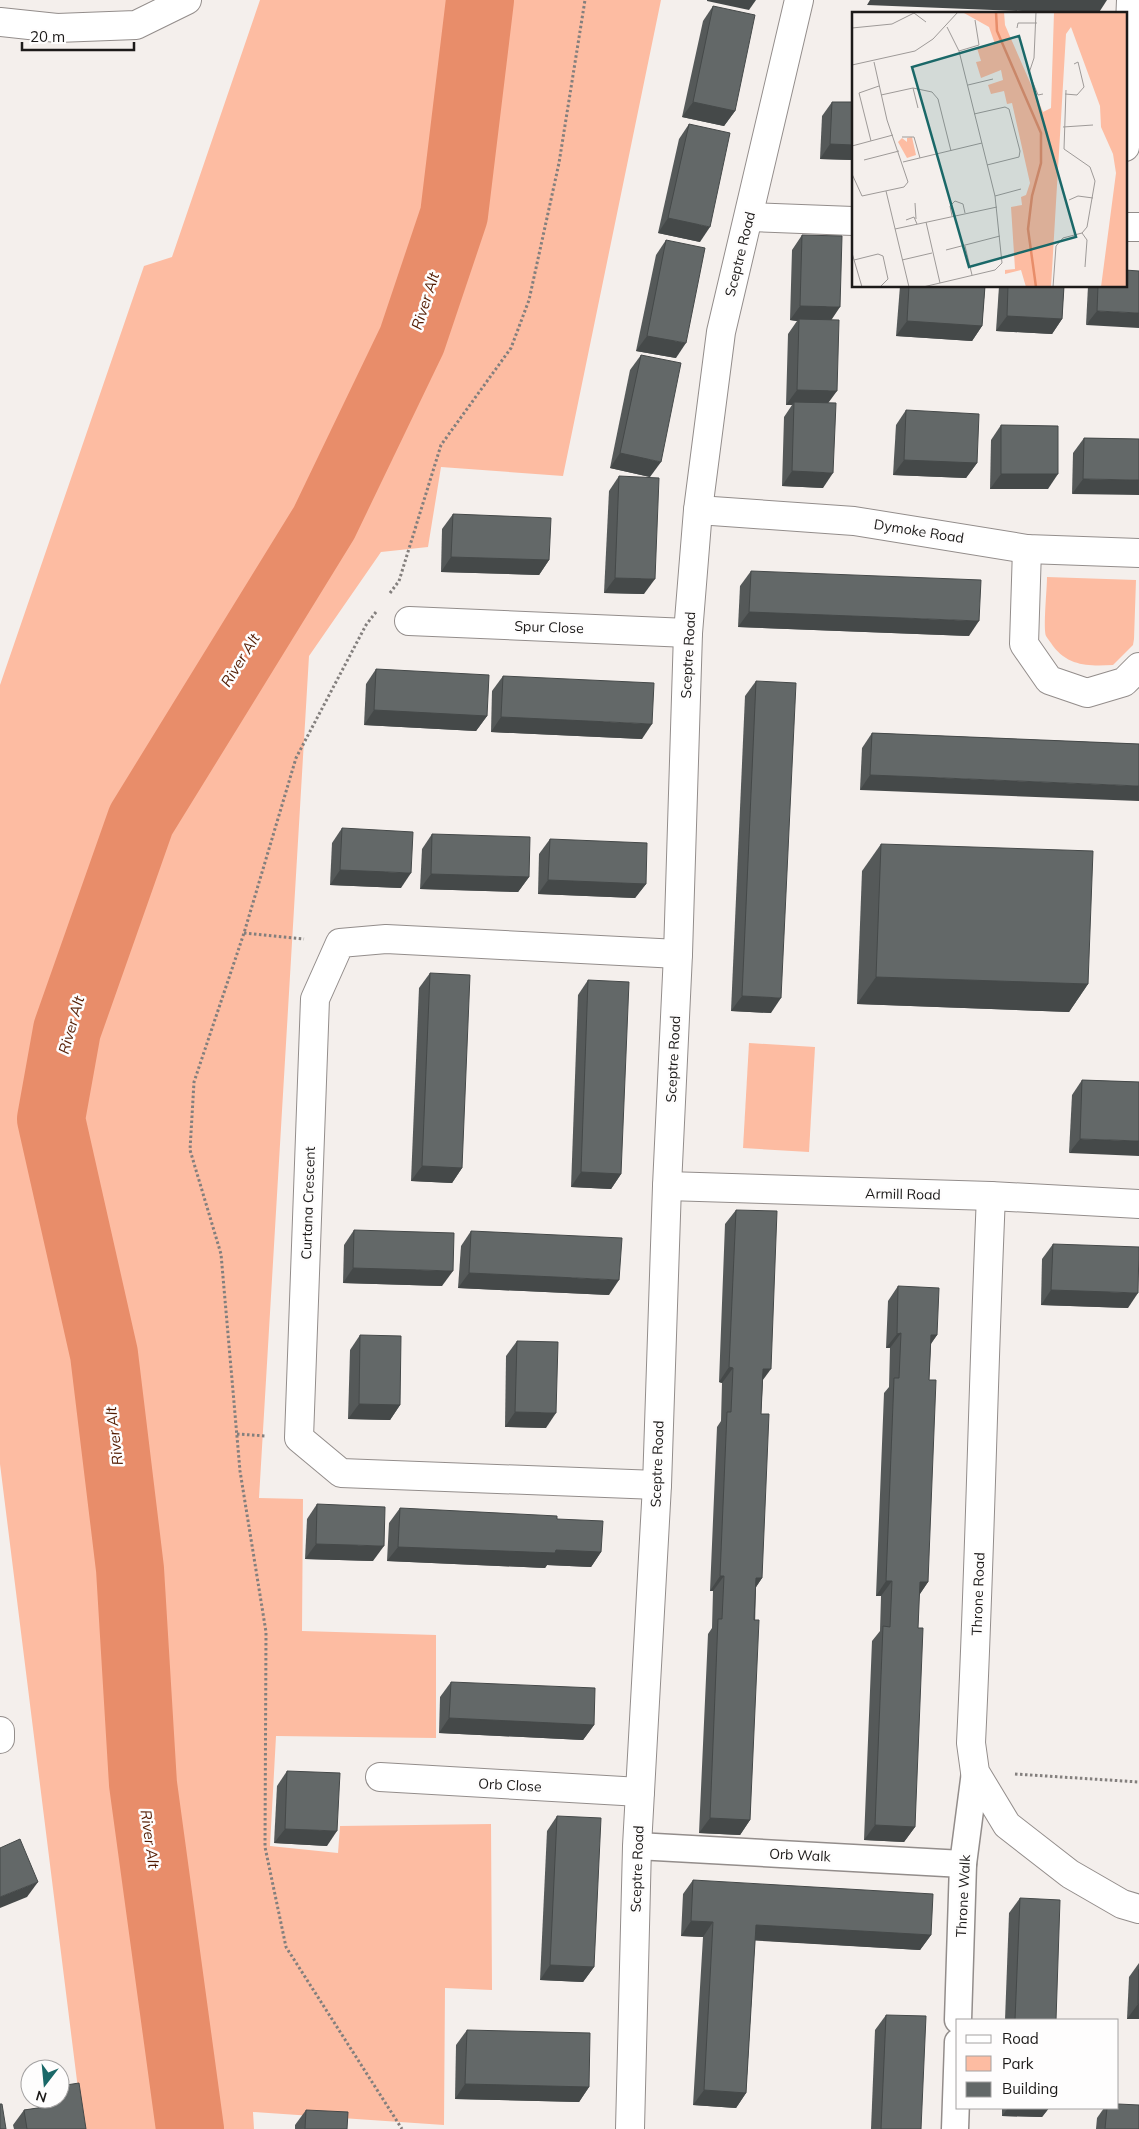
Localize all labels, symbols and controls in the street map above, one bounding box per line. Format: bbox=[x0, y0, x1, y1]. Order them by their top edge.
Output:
inset map bbox=[852, 12, 1126, 288]
scale bar bbox=[22, 20, 135, 52]
text: 20 m bbox=[30, 27, 65, 46]
street label: Sceptre Road bbox=[721, 210, 759, 298]
water label: River Alt bbox=[407, 269, 443, 332]
street label: Dymoke Road bbox=[873, 515, 965, 547]
street label: Sceptre Road bbox=[677, 611, 699, 699]
street label: Spur Close bbox=[514, 617, 584, 637]
water label: River Alt bbox=[216, 629, 264, 690]
water label: River Alt bbox=[54, 993, 88, 1056]
street label: Sceptre Road bbox=[662, 1015, 684, 1103]
street label: Curtana Crescent bbox=[297, 1146, 319, 1260]
street label: Armill Road bbox=[865, 1184, 941, 1204]
water label: River Alt bbox=[101, 1405, 127, 1467]
street label: Sceptre Road bbox=[646, 1420, 668, 1508]
street label: Throne Road bbox=[968, 1552, 988, 1636]
street label: Orb Close bbox=[478, 1774, 542, 1796]
water label: River Alt bbox=[136, 1808, 164, 1870]
street label: Sceptre Road bbox=[626, 1825, 648, 1913]
street label: Orb Walk bbox=[769, 1844, 832, 1866]
street label: Throne Walk bbox=[952, 1853, 974, 1938]
legend bbox=[956, 2019, 1119, 2109]
text: Road bbox=[1002, 2029, 1039, 2048]
text: Park bbox=[1002, 2054, 1034, 2073]
north arrow bbox=[20, 2059, 70, 2109]
text: Building bbox=[1002, 2079, 1058, 2098]
text: N bbox=[34, 2086, 49, 2107]

